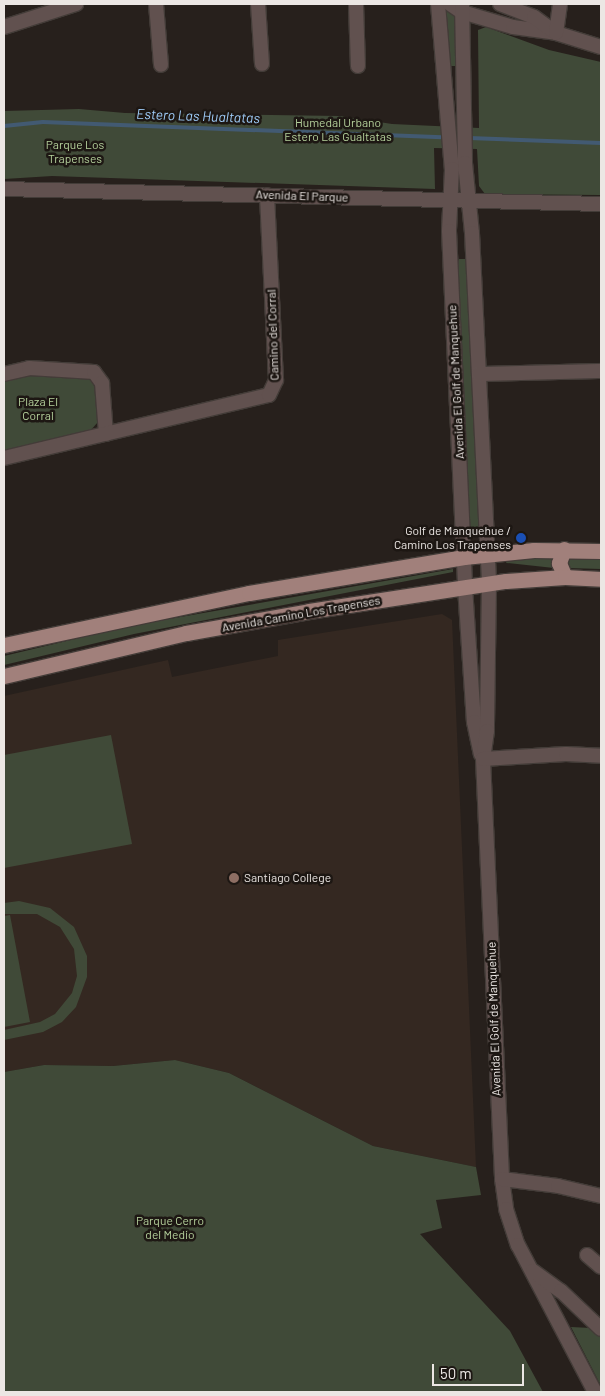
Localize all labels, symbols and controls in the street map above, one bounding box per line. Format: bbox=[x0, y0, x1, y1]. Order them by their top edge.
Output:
water label: Estero Las Hualtatas bbox=[136, 105, 260, 127]
park label: Humedal Urbano Estero Las Gualtatas bbox=[284, 116, 392, 144]
park label: Parque Los Trapenses bbox=[46, 138, 104, 166]
street label: Avenida El Parque bbox=[255, 187, 349, 205]
street label: Camino del Corral bbox=[264, 289, 282, 381]
street label: Avenida El Golf de Manquehue bbox=[445, 304, 467, 460]
park label: Plaza El Corral bbox=[18, 395, 58, 423]
place label: Golf de Manquehue / Camino Los Trapenses bbox=[394, 524, 511, 552]
marker: Golf de Manquehue / Camino Los Trapenses bbox=[515, 532, 527, 544]
street label: Avenida Camino Los Trapenses bbox=[221, 593, 381, 635]
place label: Santiago College bbox=[244, 871, 331, 885]
marker: Santiago College bbox=[228, 872, 240, 884]
street label: Avenida El Golf de Manquehue bbox=[484, 942, 504, 1096]
park label: Parque Cerro del Medio bbox=[136, 1214, 204, 1242]
scale bar bbox=[435, 1354, 528, 1386]
text: 50 m bbox=[440, 1364, 472, 1382]

